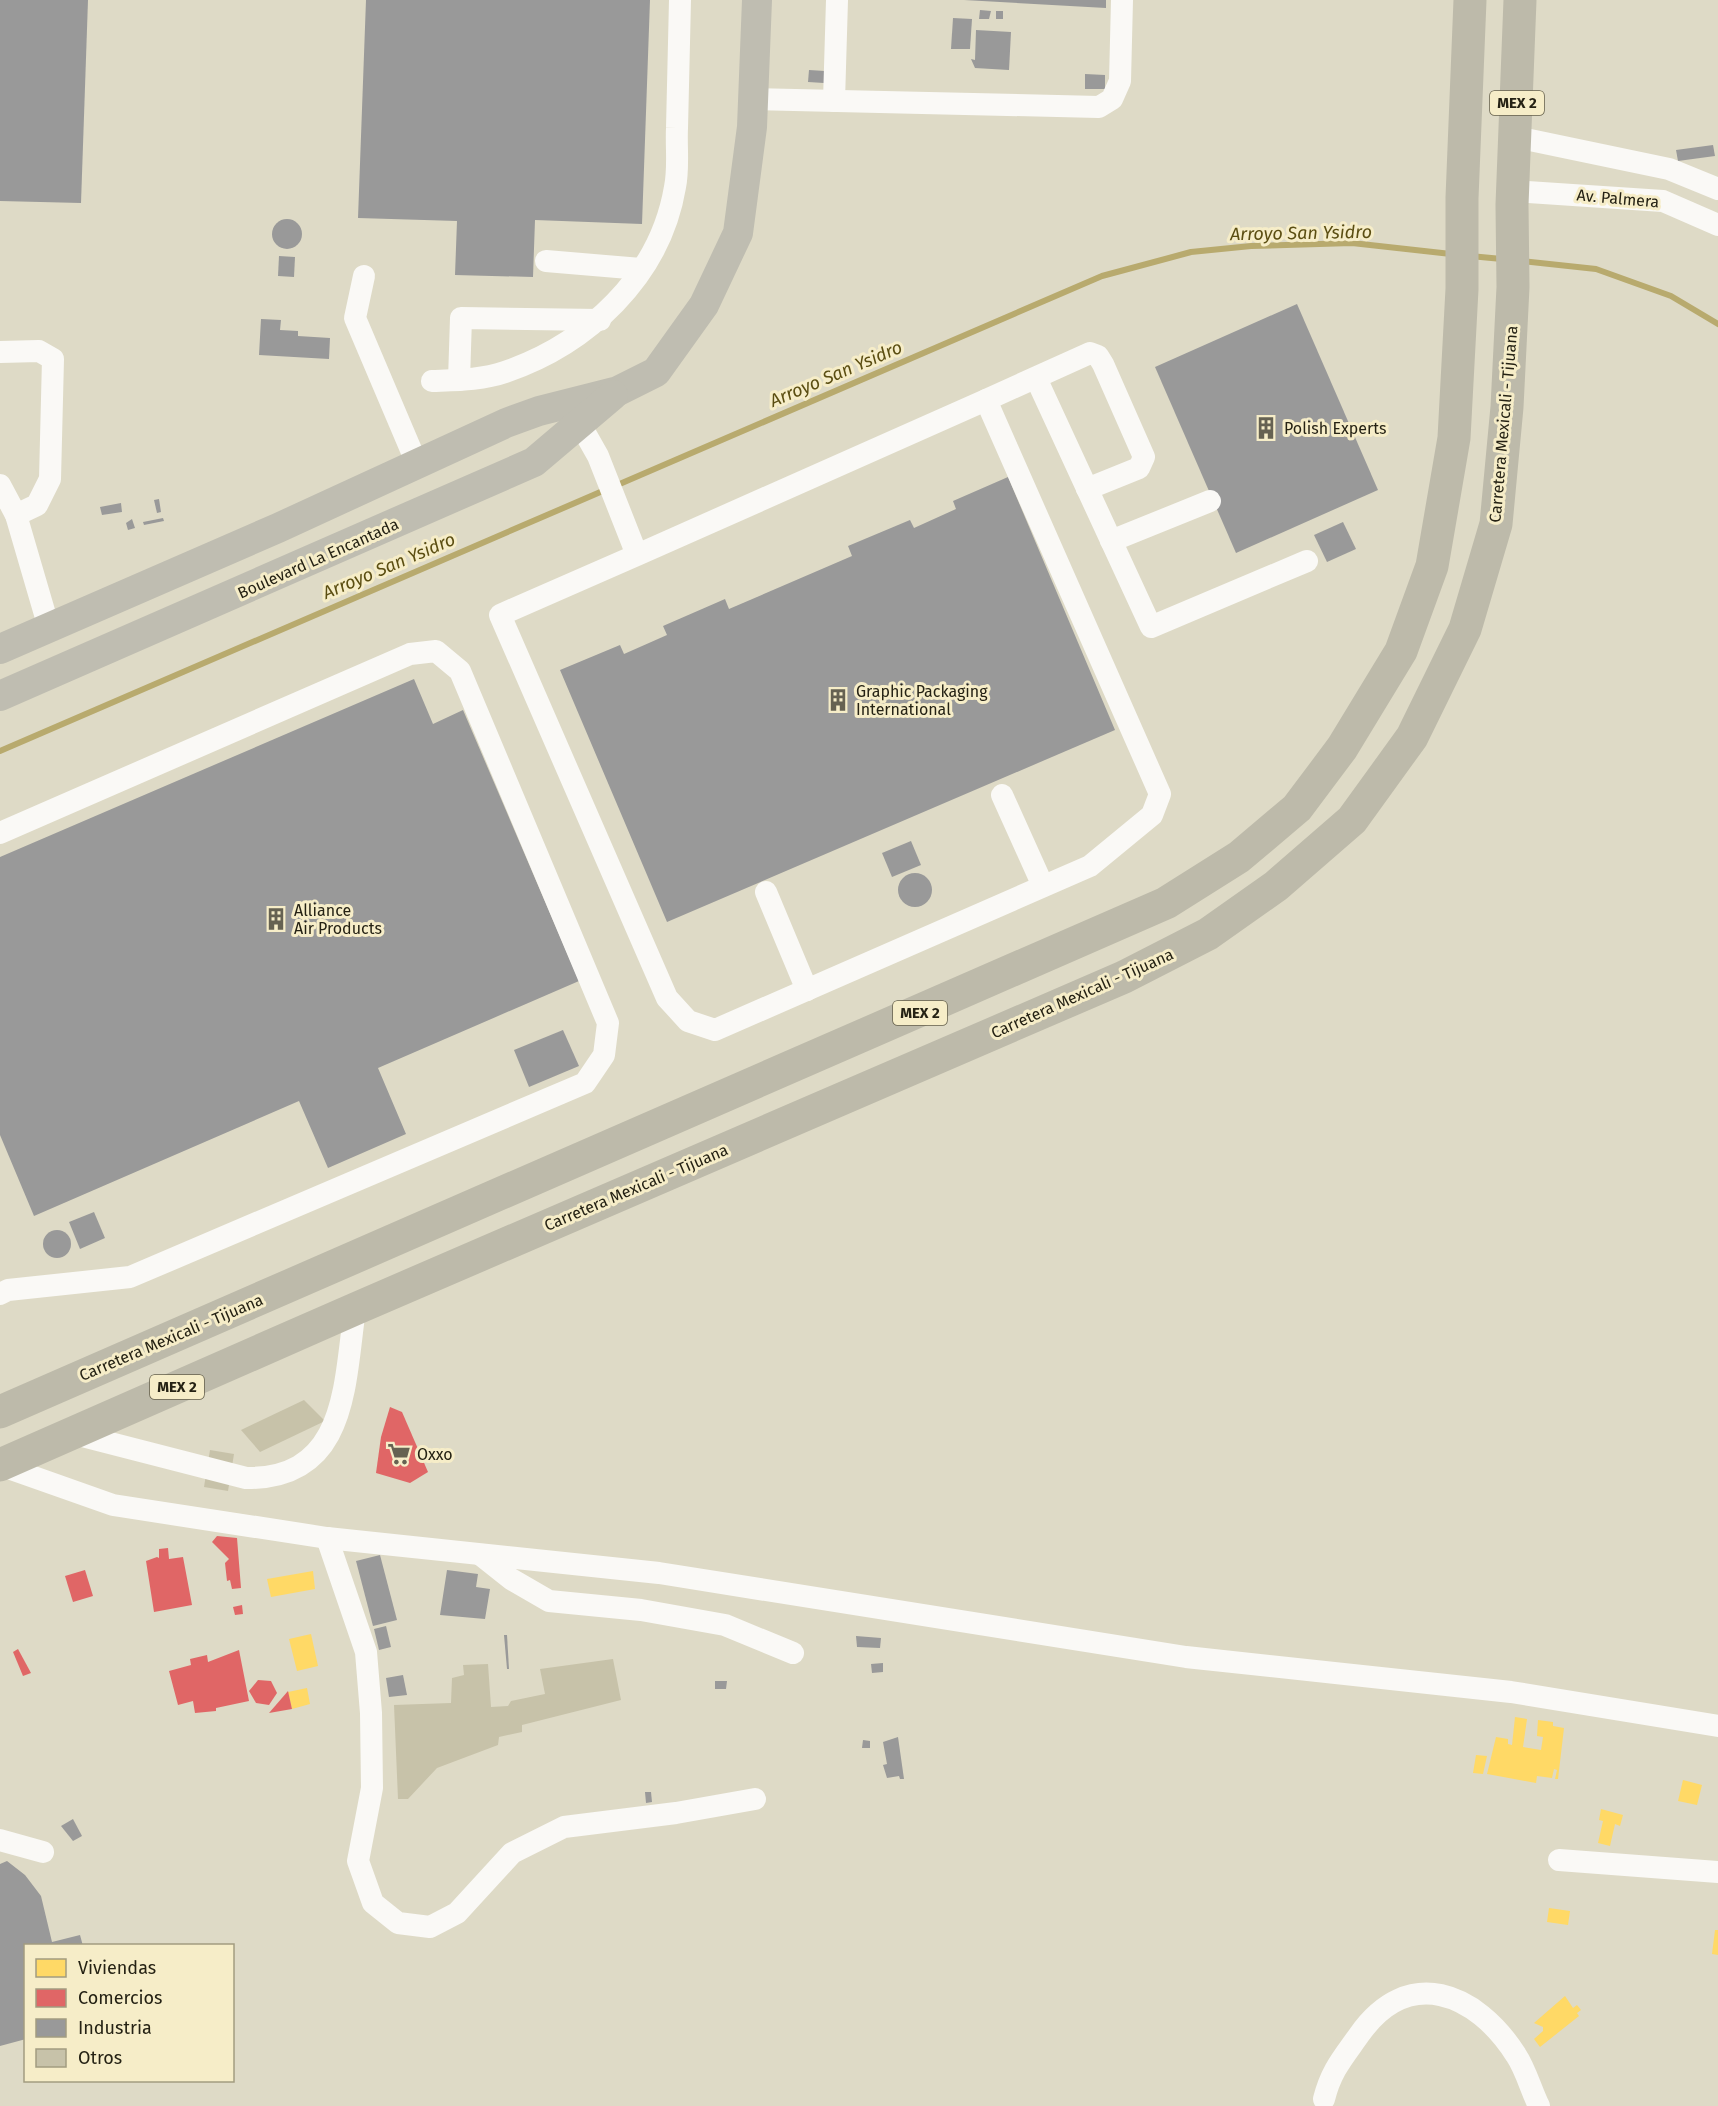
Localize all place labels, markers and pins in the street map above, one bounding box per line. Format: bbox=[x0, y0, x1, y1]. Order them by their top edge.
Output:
building icon: Polish Experts bbox=[1253, 415, 1279, 441]
place label: Polish Experts bbox=[1284, 419, 1386, 438]
place label: Graphic Packaging International bbox=[856, 682, 988, 719]
building icon: Graphic Packaging International bbox=[825, 687, 851, 713]
place label: Alliance Air Products bbox=[294, 901, 382, 938]
building icon: Alliance Air Products bbox=[263, 906, 289, 932]
supermarket icon: Oxxo bbox=[386, 1441, 412, 1467]
place label: Oxxo bbox=[417, 1445, 453, 1464]

